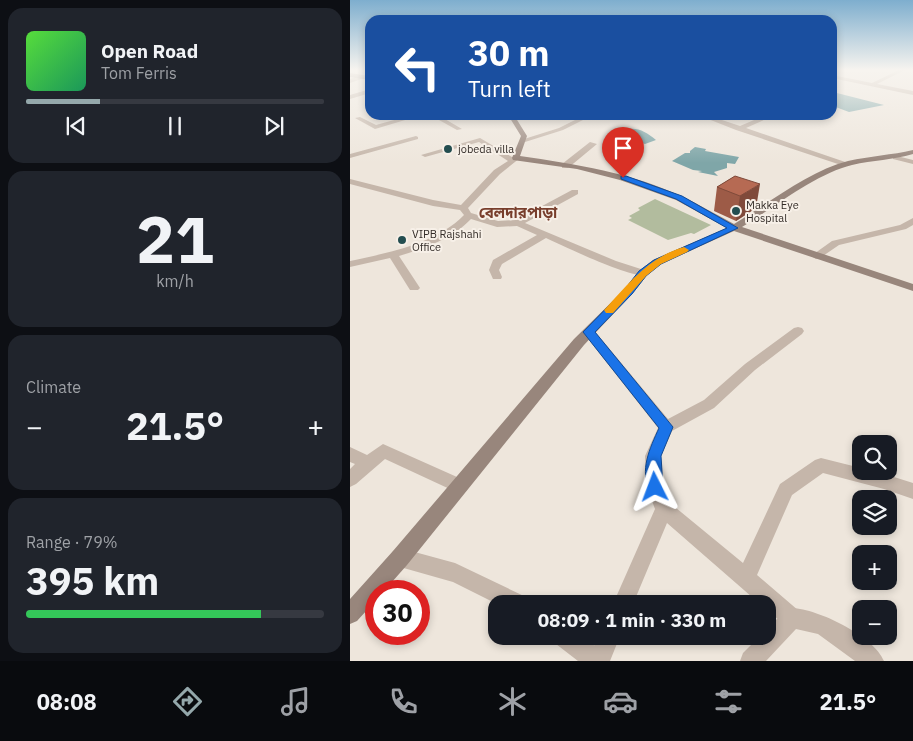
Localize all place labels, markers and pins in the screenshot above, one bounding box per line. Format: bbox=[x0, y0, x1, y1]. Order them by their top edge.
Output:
pin bbox=[602, 127, 644, 178]
place label: jobeda villa bbox=[458, 142, 514, 156]
marker: jobeda villa bbox=[442, 143, 454, 155]
place label: Makka Eye Hospital bbox=[746, 198, 799, 225]
marker: Makka Eye Hospital bbox=[730, 205, 742, 217]
place label: VIPB Rajshahi Office bbox=[412, 227, 482, 254]
marker: VIPB Rajshahi Office bbox=[396, 234, 408, 246]

